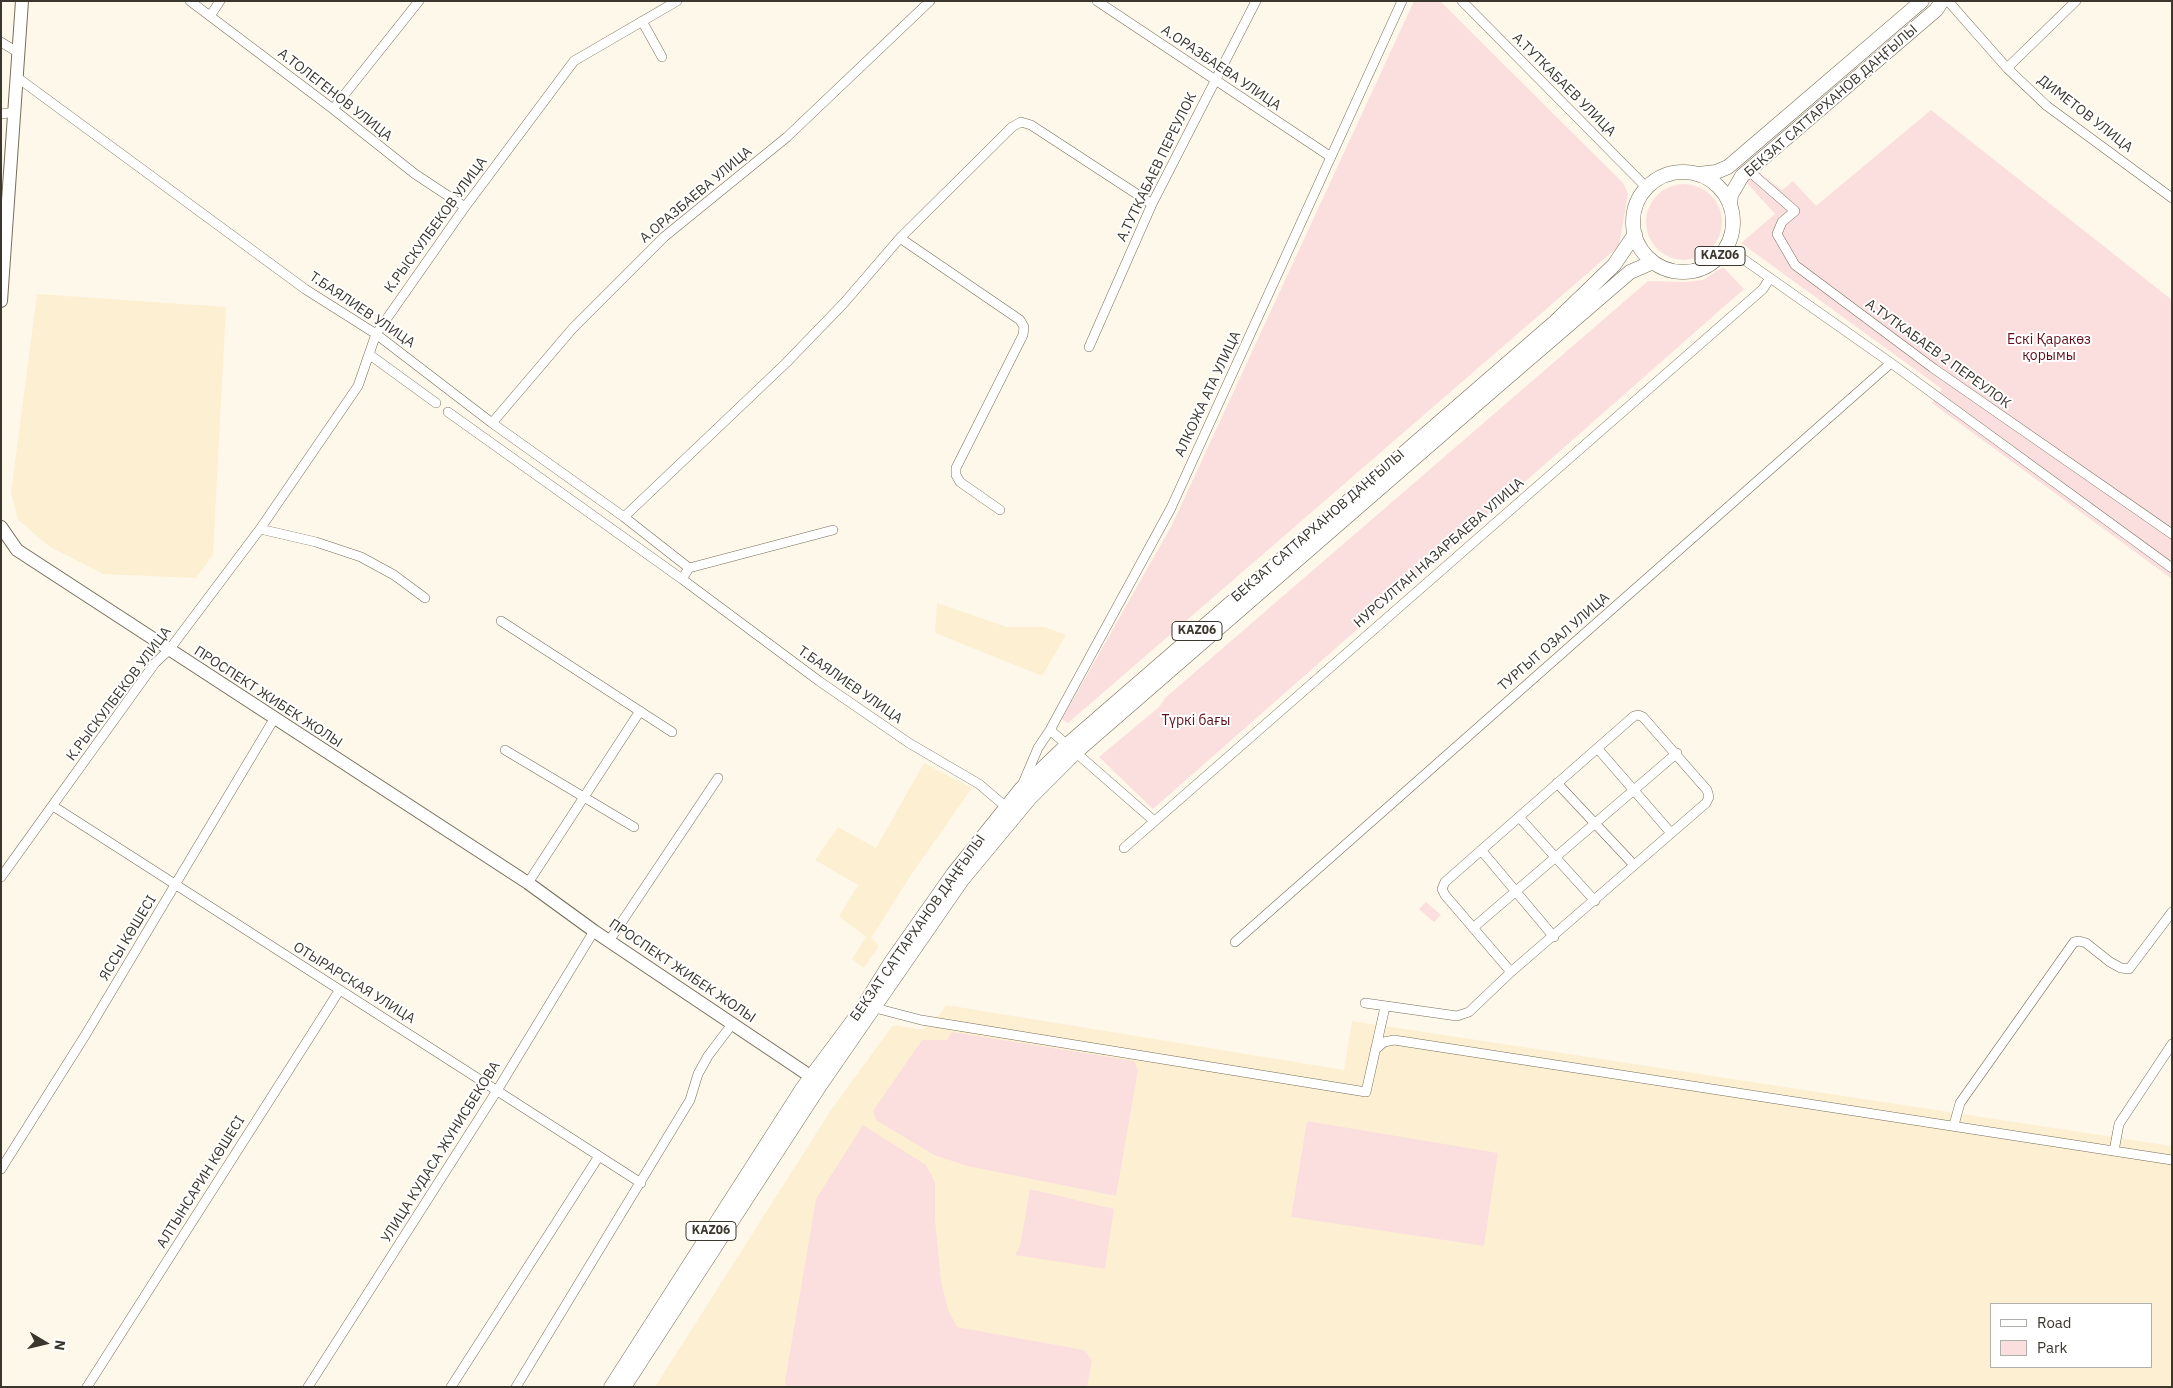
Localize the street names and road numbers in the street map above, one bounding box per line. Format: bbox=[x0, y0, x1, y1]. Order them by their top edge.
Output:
street label: БЕКЗАТ САТТАРХАНОВ ДАҢҒЫЛЫ bbox=[1741, 21, 1921, 181]
street label: А.ОРАЗБАЕВА УЛИЦА bbox=[1158, 22, 1284, 114]
street label: А.ТУТКАБАЕВ УЛИЦА bbox=[1509, 30, 1619, 140]
street label: А.ТОЛЕГЕНОВ УЛИЦА bbox=[274, 45, 396, 145]
street label: ДИМЕТОВ УЛИЦА bbox=[2034, 72, 2136, 156]
street label: А.ТУТКАБАЕВ ПЕРЕУЛОК bbox=[1114, 90, 1200, 244]
street label: А.ОРАЗБАЕВА УЛИЦА bbox=[637, 143, 755, 247]
street label: К.РЫСКУЛБЕКОВ УЛИЦА bbox=[381, 154, 491, 296]
road number: KАZ06 bbox=[1695, 247, 1745, 266]
street label: Т.БАЯЛИЕВ УЛИЦА bbox=[306, 268, 418, 352]
street label: А.ТУТКАБАЕВ 2 ПЕРЕУЛОК bbox=[1862, 296, 2014, 412]
street label: АЛКОЖА АТА УЛИЦА bbox=[1171, 328, 1245, 460]
street label: БЕКЗАТ САТТАРХАНОВ ДАҢҒЫЛЫ bbox=[1228, 446, 1408, 606]
street label: НУРСУЛТАН НАЗАРБАЕВА УЛИЦА bbox=[1351, 475, 1527, 631]
street label: ТУРГЫТ ОЗАЛ УЛИЦА bbox=[1495, 589, 1613, 695]
road number: KАZ06 bbox=[1172, 622, 1222, 640]
street label: К.РЫСКУЛБЕКОВ УЛИЦА bbox=[63, 624, 175, 764]
street label: ПРОСПЕКТ ЖИБЕК ЖОЛЫ bbox=[191, 643, 345, 751]
street label: Т.БАЯЛИЕВ УЛИЦА bbox=[794, 643, 906, 727]
street label: БЕКЗАТ САТТАРХАНОВ ДАҢҒЫЛЫ bbox=[847, 831, 989, 1025]
street label: ЯССЫ КӨШЕСІ bbox=[96, 892, 160, 984]
street label: ПРОСПЕКТ ЖИБЕК ЖОЛЫ bbox=[605, 916, 759, 1026]
street label: ОТЫРАРСКАЯ УЛИЦА bbox=[290, 939, 418, 1027]
street label: УЛИЦА КУДАСА ЖУНИСБЕКОВА bbox=[378, 1058, 504, 1246]
street label: АЛТЫНСАРИН КӨШЕСІ bbox=[153, 1113, 249, 1251]
road number: KАZ06 bbox=[686, 1222, 736, 1240]

